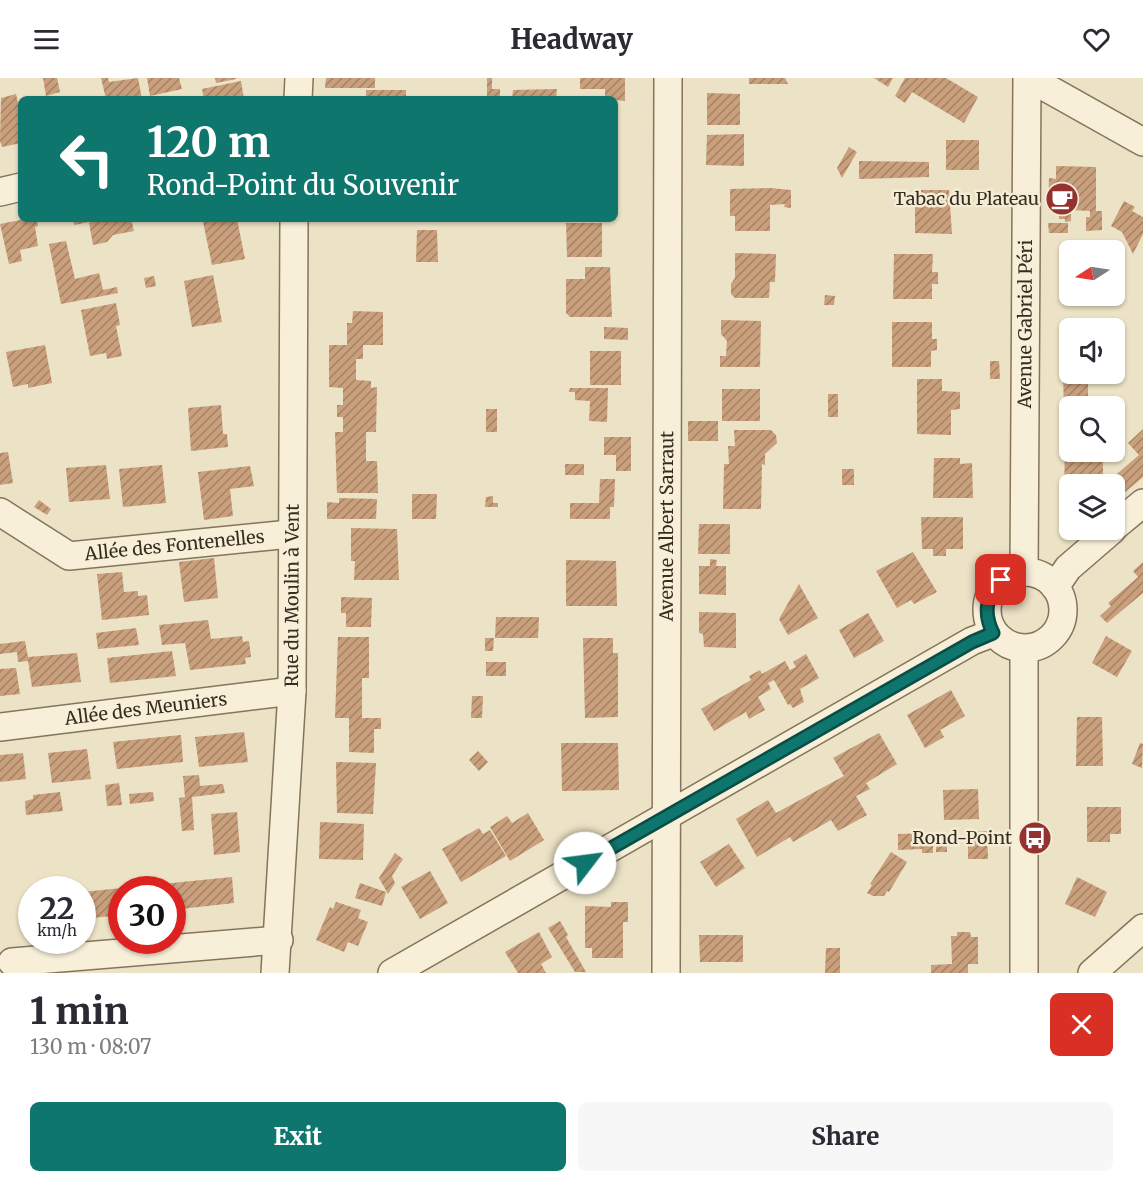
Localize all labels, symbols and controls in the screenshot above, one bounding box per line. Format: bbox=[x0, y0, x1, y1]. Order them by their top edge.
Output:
text: Headway bbox=[510, 22, 633, 56]
icon: menu bbox=[30, 23, 63, 56]
icon: heart bbox=[1080, 23, 1113, 56]
text: 120 m bbox=[147, 116, 270, 168]
icon: left bbox=[48, 120, 126, 198]
text: Rond-Point du Souvenir bbox=[147, 168, 459, 202]
cafe icon: Tabac du Plateau bbox=[1044, 181, 1080, 217]
place label: Tabac du Plateau bbox=[894, 187, 1039, 210]
street label: Avenue Gabriel Péri bbox=[1013, 239, 1037, 409]
north arrow bbox=[1059, 240, 1125, 306]
map controls bbox=[1059, 240, 1125, 540]
button: sound bbox=[1059, 318, 1125, 384]
button: search bbox=[1059, 396, 1125, 462]
street label: Avenue Albert Sarraut bbox=[655, 431, 678, 622]
button: layers bbox=[1059, 474, 1125, 540]
street label: Rue du Moulin à Vent bbox=[280, 504, 304, 687]
street label: Allée des Fontenelles bbox=[83, 525, 266, 565]
pin bbox=[975, 554, 1026, 605]
icon: arrive bbox=[984, 563, 1017, 596]
street label: Allée des Meuniers bbox=[62, 687, 228, 730]
bus stop icon: Rond-Point bbox=[1017, 820, 1053, 856]
place label: Rond-Point bbox=[912, 826, 1012, 849]
position arrow bbox=[553, 831, 617, 895]
speed limit sign: 30 bbox=[108, 876, 186, 954]
text: 22 bbox=[40, 889, 74, 927]
text: km/h bbox=[37, 921, 77, 940]
text: 1 min bbox=[30, 989, 129, 1034]
button: close bbox=[1050, 993, 1113, 1056]
text: 130 m · 08:07 bbox=[30, 1034, 151, 1059]
button: Exit bbox=[30, 1102, 566, 1171]
button: Share bbox=[578, 1102, 1113, 1171]

